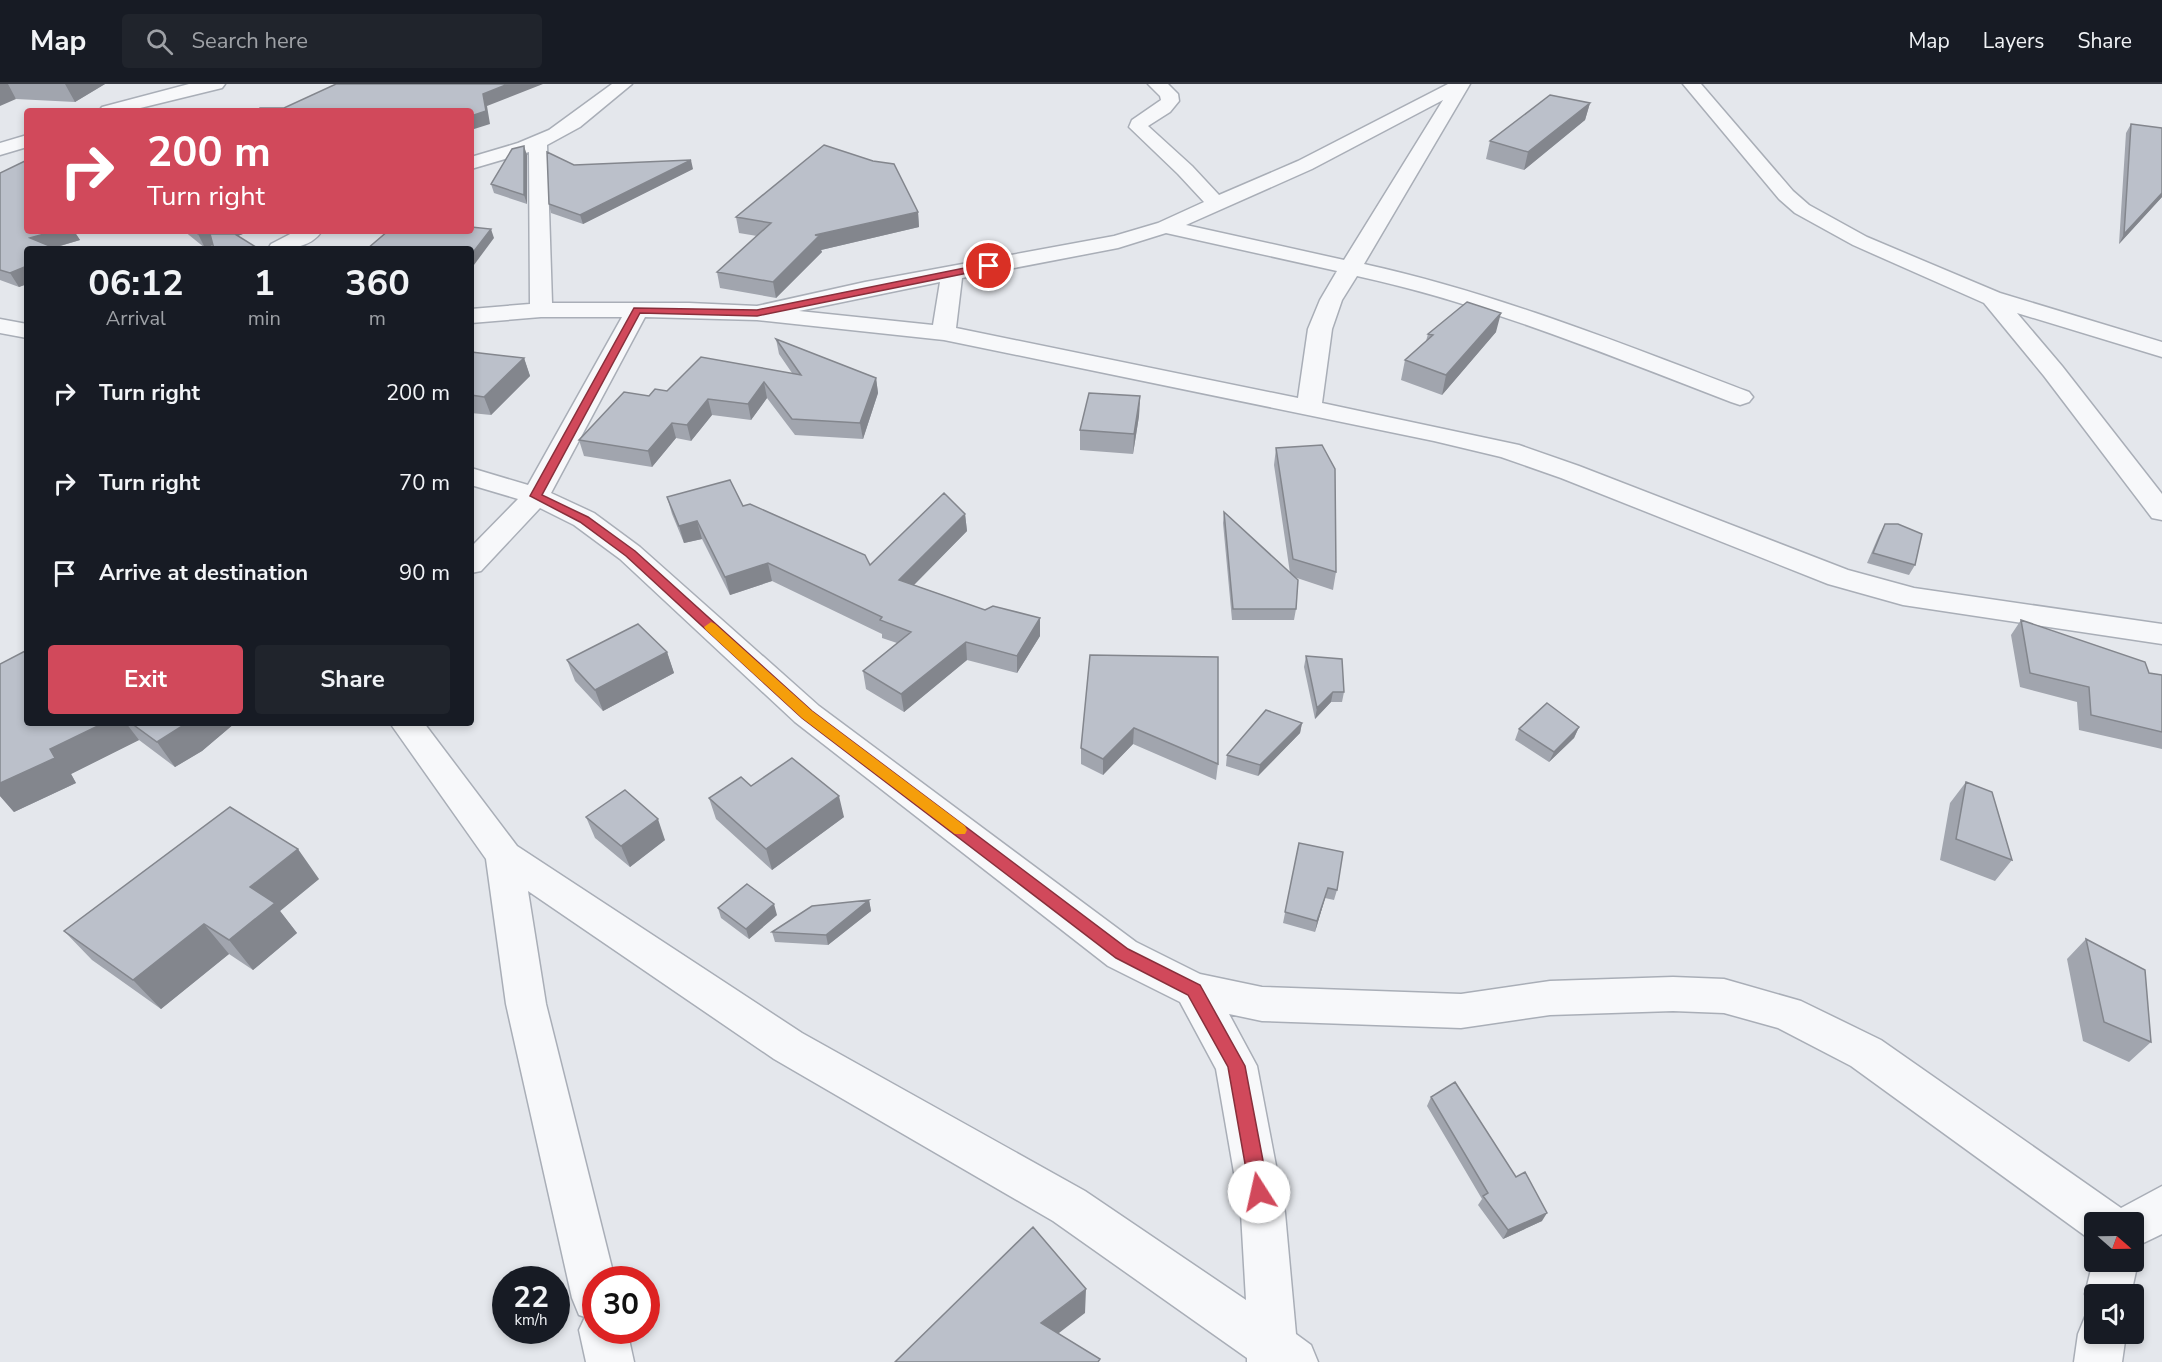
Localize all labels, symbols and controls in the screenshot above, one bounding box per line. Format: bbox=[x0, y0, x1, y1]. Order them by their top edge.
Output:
search box bbox=[122, 14, 542, 68]
text: Map bbox=[30, 22, 86, 60]
icon: search bbox=[143, 25, 176, 58]
text: Search here bbox=[191, 26, 308, 56]
text: Map bbox=[1908, 27, 1950, 55]
text: Layers bbox=[1983, 27, 2044, 55]
text: Share bbox=[2077, 27, 2132, 55]
text: 200 m bbox=[147, 124, 271, 181]
icon: right bbox=[48, 132, 126, 210]
text: Turn right bbox=[147, 178, 265, 215]
pin bbox=[963, 240, 1014, 291]
icon: arrive bbox=[972, 249, 1005, 282]
text: 06:12 bbox=[88, 259, 184, 308]
text: 1 bbox=[253, 259, 275, 308]
text: 360 bbox=[345, 259, 410, 308]
text: Arrival bbox=[106, 305, 166, 332]
text: min bbox=[248, 305, 281, 332]
text: m bbox=[369, 305, 386, 332]
icon: right bbox=[48, 377, 81, 410]
text: Turn right bbox=[99, 378, 200, 408]
text: 200 m bbox=[386, 378, 450, 408]
icon: right bbox=[48, 467, 81, 500]
text: Turn right bbox=[99, 468, 200, 498]
text: 70 m bbox=[399, 468, 450, 498]
icon: arrive bbox=[48, 557, 81, 590]
text: Arrive at destination bbox=[99, 558, 308, 588]
text: 90 m bbox=[399, 558, 450, 588]
button: Exit bbox=[48, 645, 243, 714]
button: Share bbox=[255, 645, 450, 714]
position arrow bbox=[1227, 1160, 1291, 1224]
north arrow bbox=[2084, 1212, 2144, 1272]
map controls bbox=[2084, 1212, 2144, 1344]
speed limit sign: 30 bbox=[582, 1266, 660, 1344]
text: 22 bbox=[513, 1277, 549, 1318]
button: sound bbox=[2084, 1284, 2144, 1344]
text: km/h bbox=[514, 1310, 548, 1330]

